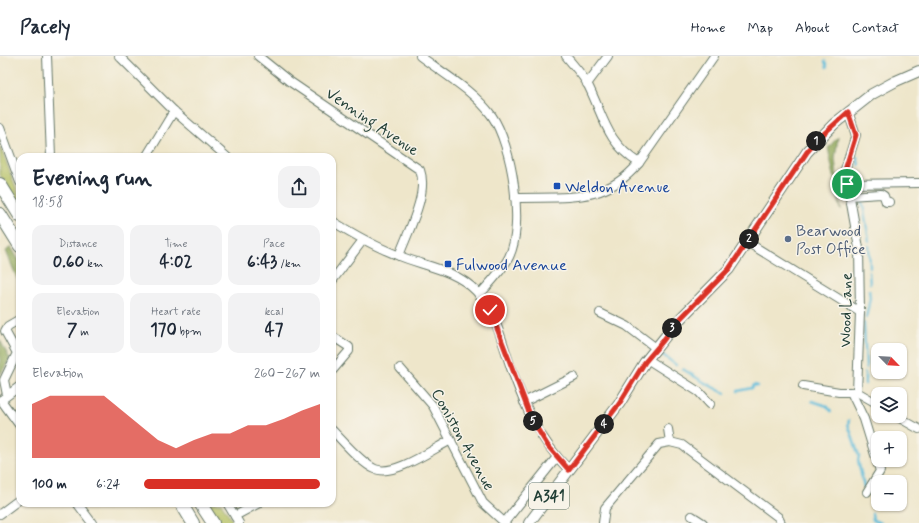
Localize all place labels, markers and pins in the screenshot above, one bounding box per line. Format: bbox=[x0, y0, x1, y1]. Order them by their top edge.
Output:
pin: 1 bbox=[806, 131, 826, 151]
pin bbox=[830, 167, 864, 201]
place label: Weldon Avenue bbox=[565, 177, 670, 198]
marker: Weldon Avenue bbox=[552, 181, 562, 191]
place label: Bearwood Post Office bbox=[796, 221, 866, 260]
pin: 2 bbox=[739, 229, 759, 249]
marker: Bearwood Post Office bbox=[783, 234, 793, 244]
place label: Fulwood Avenue bbox=[456, 255, 567, 276]
marker: Fulwood Avenue bbox=[443, 259, 453, 269]
pin bbox=[473, 293, 507, 327]
pin: 3 bbox=[662, 318, 682, 338]
pin: 5 bbox=[523, 411, 543, 431]
pin: 4 bbox=[594, 414, 614, 434]

